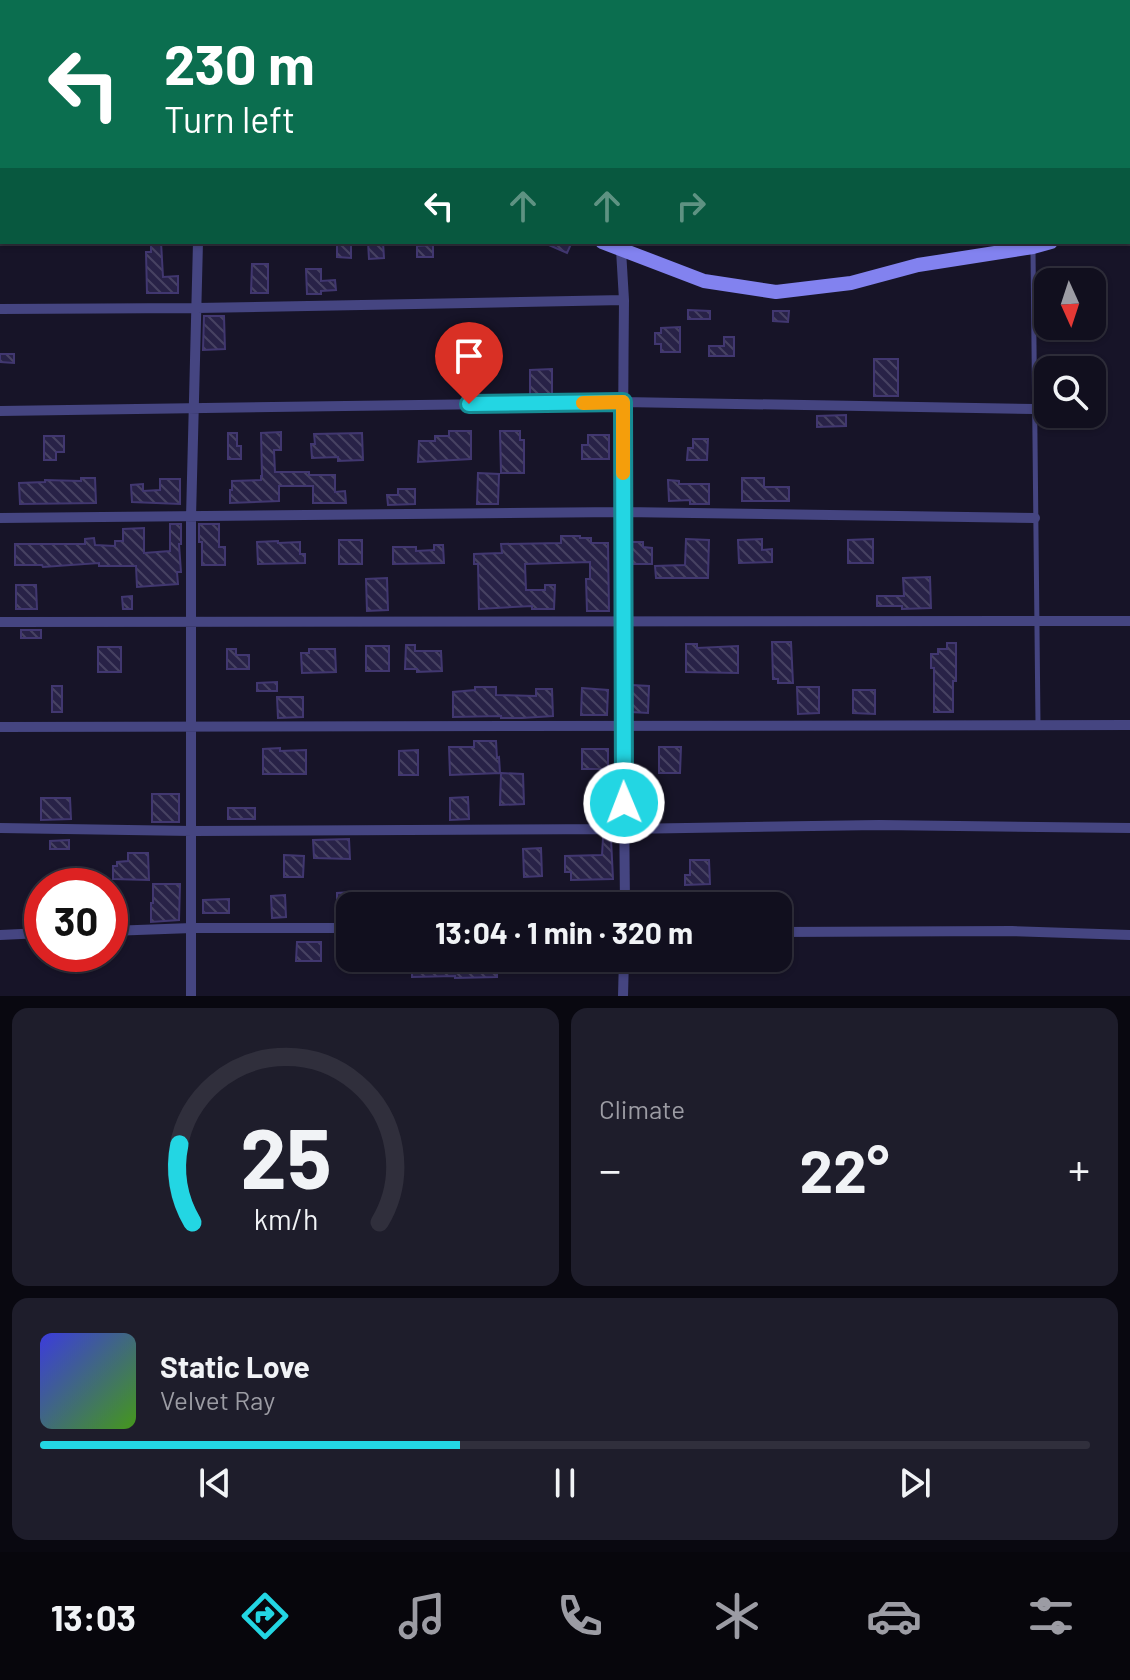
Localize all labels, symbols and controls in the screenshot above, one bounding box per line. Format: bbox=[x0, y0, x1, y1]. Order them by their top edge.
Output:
text: 230 m bbox=[164, 29, 315, 96]
icon: left bbox=[32, 32, 136, 136]
text: Turn left bbox=[164, 97, 295, 140]
icon: left bbox=[417, 184, 461, 228]
icon: ahead bbox=[501, 184, 545, 228]
icon: ahead bbox=[585, 184, 629, 228]
icon: right bbox=[669, 184, 713, 228]
north arrow bbox=[1034, 268, 1106, 340]
map controls bbox=[1034, 268, 1106, 428]
pin bbox=[435, 322, 503, 404]
icon: arrive bbox=[447, 334, 491, 378]
button: search bbox=[1034, 356, 1106, 428]
position arrow bbox=[582, 761, 666, 845]
speed limit sign: 30 bbox=[24, 868, 128, 972]
text: 13:04 · 1 min · 320 m bbox=[435, 914, 693, 950]
text: Climate bbox=[599, 1093, 685, 1124]
text: 25 bbox=[240, 1106, 331, 1206]
text: 22° bbox=[800, 1133, 889, 1205]
text: − bbox=[599, 1142, 621, 1195]
text: + bbox=[1068, 1142, 1090, 1195]
text: km/h bbox=[253, 1201, 318, 1236]
text: Static Love bbox=[160, 1348, 310, 1384]
text: Velvet Ray bbox=[160, 1384, 275, 1415]
icon: previous bbox=[193, 1461, 237, 1505]
icon: pause bbox=[543, 1461, 587, 1505]
icon: next bbox=[893, 1461, 937, 1505]
icon: directions bbox=[237, 1588, 293, 1644]
icon: music bbox=[394, 1588, 450, 1644]
icon: phone bbox=[552, 1588, 608, 1644]
icon: climate bbox=[709, 1588, 765, 1644]
icon: car bbox=[866, 1588, 922, 1644]
icon: filters bbox=[1023, 1588, 1079, 1644]
text: 13:03 bbox=[51, 1595, 136, 1638]

